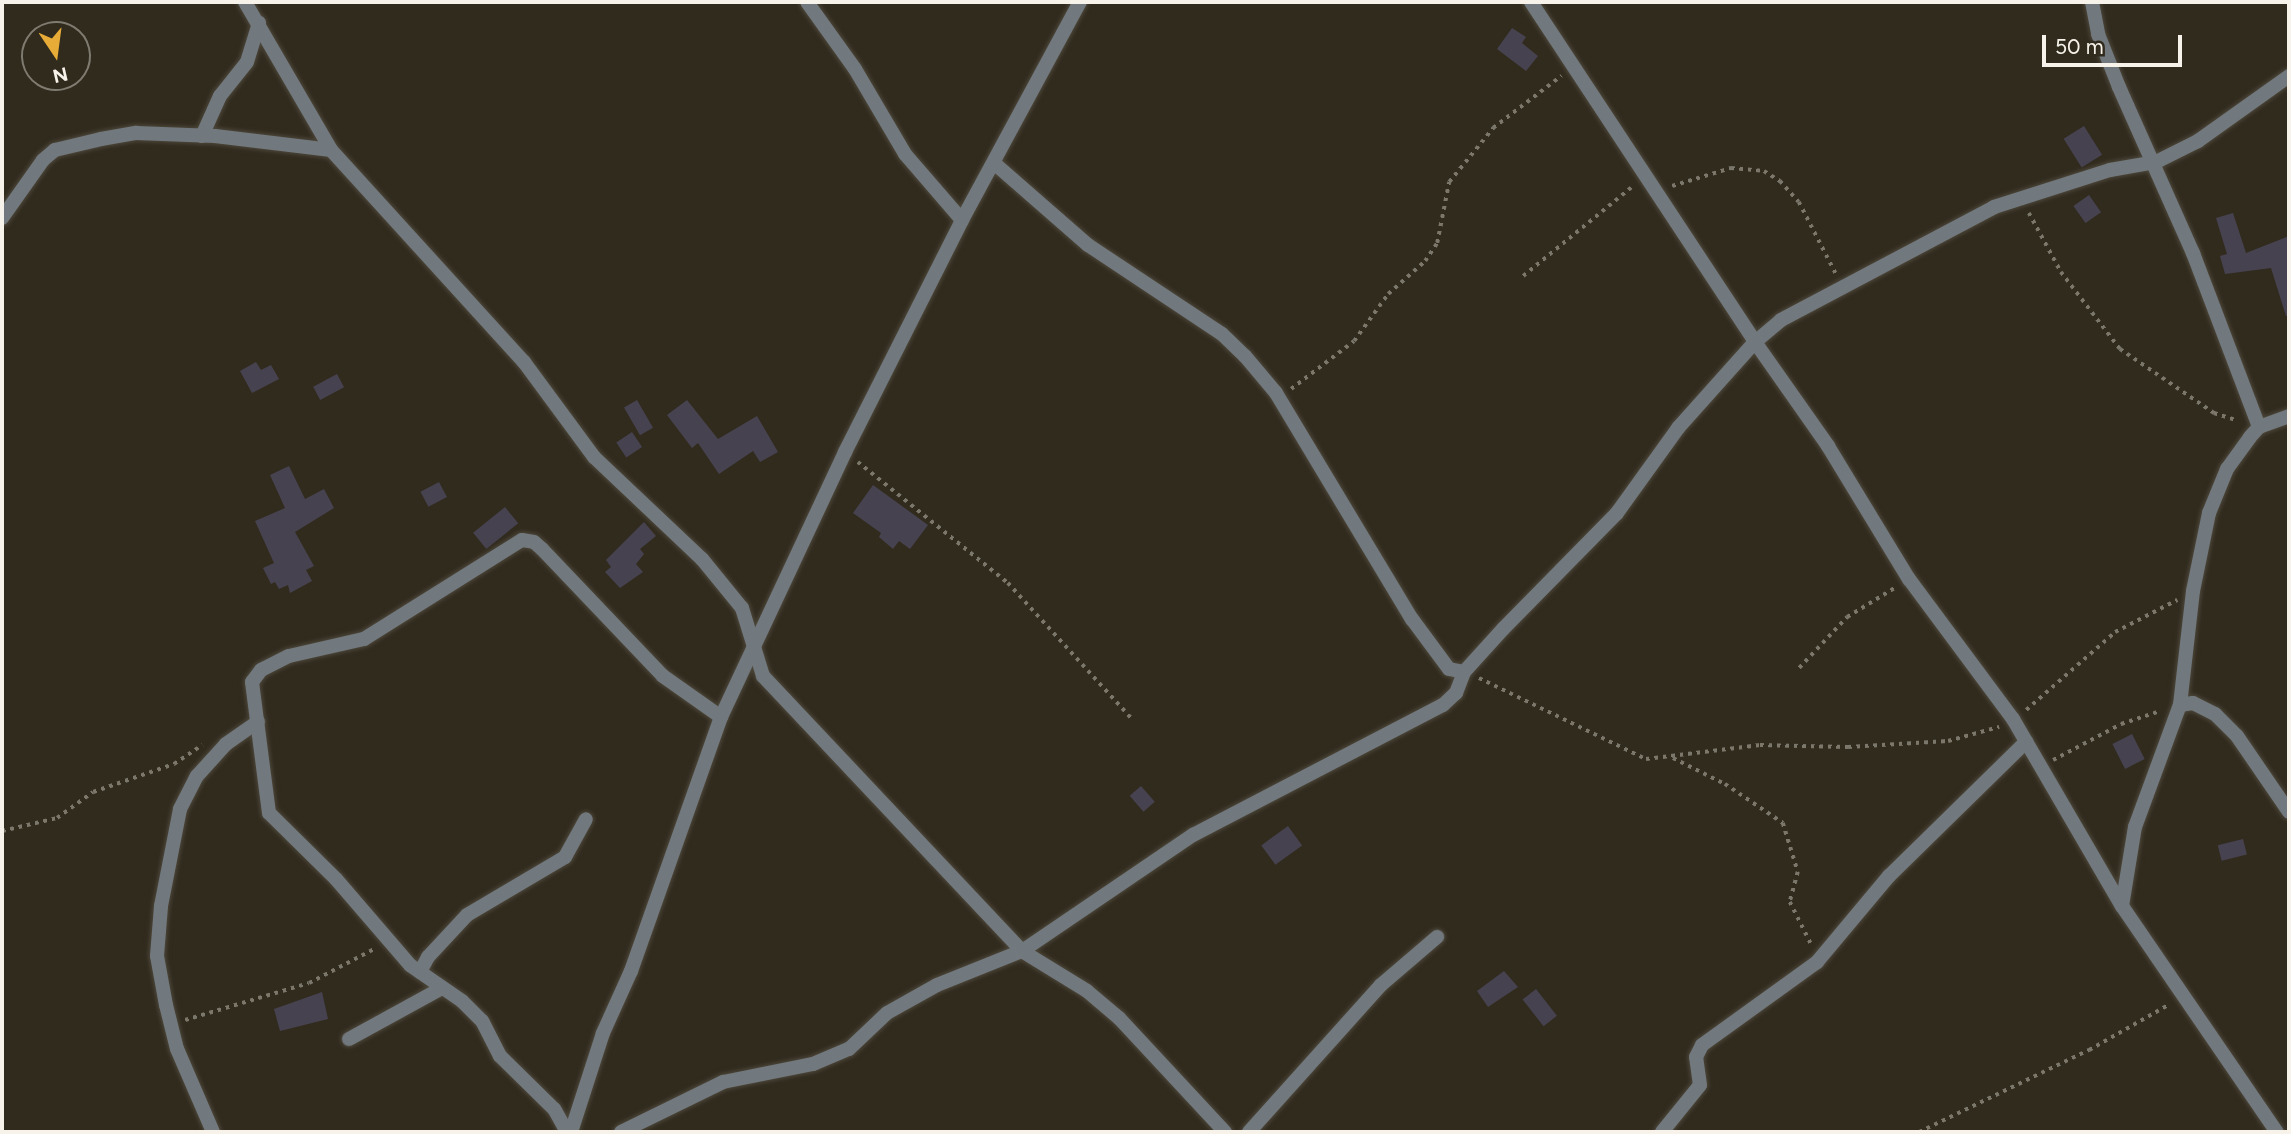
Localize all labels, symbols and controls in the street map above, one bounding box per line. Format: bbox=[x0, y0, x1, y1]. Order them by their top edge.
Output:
north arrow bbox=[21, 21, 91, 91]
scale bar bbox=[2046, 21, 2186, 65]
text: 50 m bbox=[2055, 34, 2104, 59]
text: N bbox=[51, 62, 70, 88]

